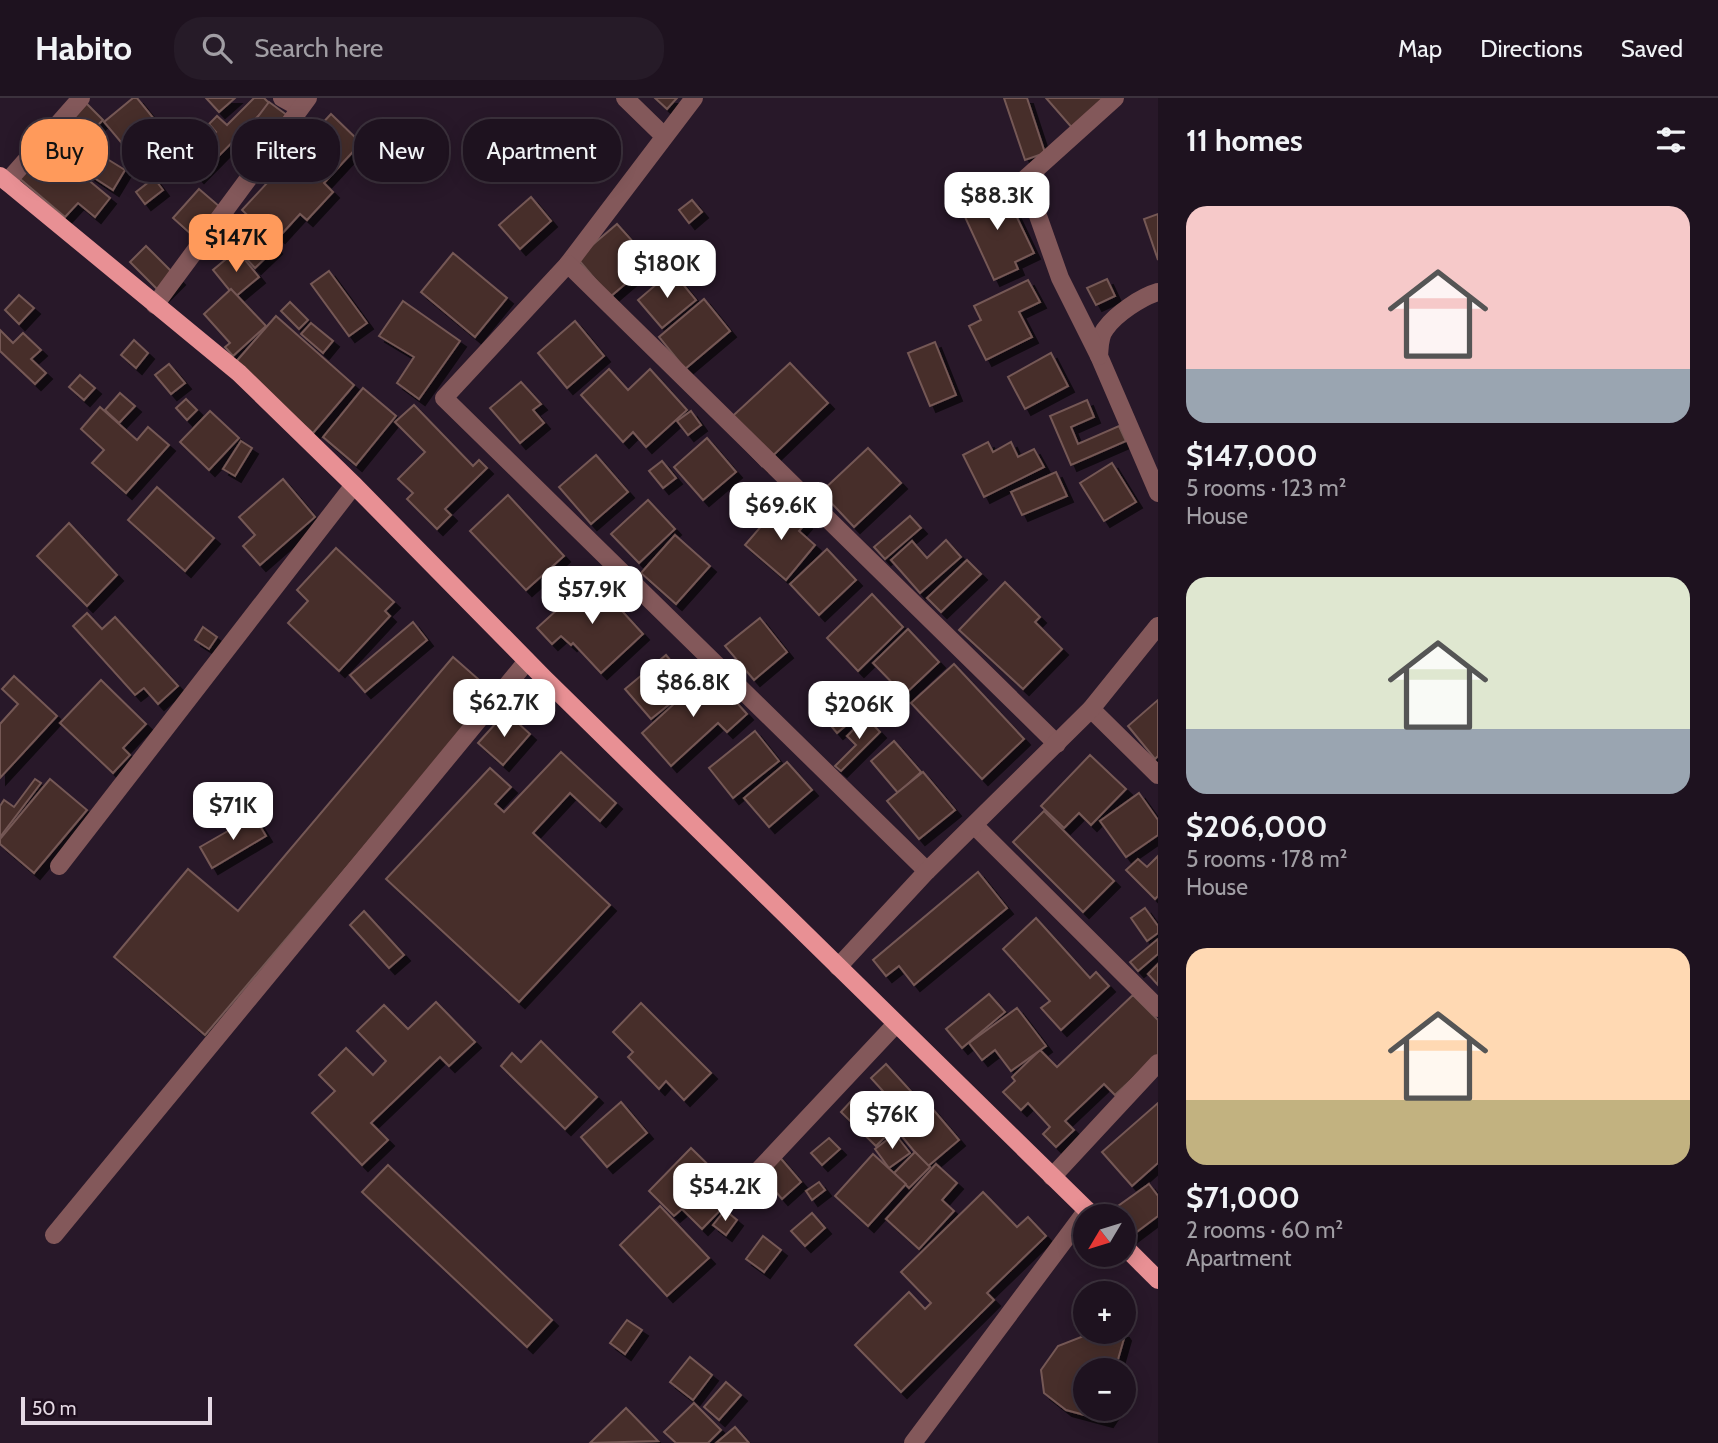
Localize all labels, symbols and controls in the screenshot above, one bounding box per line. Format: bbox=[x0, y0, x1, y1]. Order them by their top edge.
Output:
search box bbox=[174, 17, 664, 80]
text: Habito bbox=[35, 28, 132, 68]
icon: search bbox=[198, 29, 236, 67]
text: Search here bbox=[254, 32, 383, 64]
text: Map bbox=[1398, 34, 1442, 63]
text: Directions bbox=[1480, 34, 1583, 63]
text: Saved bbox=[1621, 34, 1683, 63]
chip: Buy bbox=[21, 119, 108, 182]
chip: Rent bbox=[122, 119, 218, 182]
chip: Filters bbox=[232, 119, 340, 182]
chip: New bbox=[354, 119, 449, 182]
chip: Apartment bbox=[463, 119, 621, 182]
icon: filters bbox=[1652, 121, 1690, 159]
text: 11 homes bbox=[1186, 122, 1303, 159]
pin: $88.3K bbox=[940, 172, 1054, 232]
text: $88.3K bbox=[960, 181, 1034, 209]
pin: $147K bbox=[187, 214, 285, 274]
text: $147K bbox=[205, 223, 267, 251]
pin: $180K bbox=[618, 240, 716, 300]
text: $180K bbox=[634, 249, 700, 277]
icon: home bbox=[1375, 251, 1501, 377]
text: $147,000 bbox=[1186, 437, 1318, 474]
text: 5 rooms · 123 m² bbox=[1186, 474, 1346, 502]
pin: $69.6K bbox=[724, 482, 838, 542]
text: $69.6K bbox=[745, 491, 817, 519]
text: House bbox=[1186, 502, 1248, 530]
pin: $57.9K bbox=[535, 566, 649, 626]
text: $57.9K bbox=[558, 575, 626, 603]
icon: home bbox=[1375, 622, 1501, 748]
pin: $86.8K bbox=[636, 660, 750, 719]
text: $86.8K bbox=[656, 668, 730, 696]
pin: $62.7K bbox=[447, 680, 561, 739]
pin: $206K bbox=[810, 682, 908, 741]
text: $62.7K bbox=[469, 688, 539, 716]
text: $206K bbox=[824, 690, 894, 718]
pin: $71K bbox=[192, 782, 274, 842]
text: $71K bbox=[209, 791, 257, 819]
text: $206,000 bbox=[1186, 808, 1328, 845]
text: 5 rooms · 178 m² bbox=[1186, 845, 1347, 873]
text: House bbox=[1186, 873, 1248, 901]
icon: home bbox=[1375, 993, 1501, 1119]
pin: $76K bbox=[851, 1091, 933, 1151]
text: $76K bbox=[866, 1100, 918, 1128]
pin: $54.2K bbox=[668, 1164, 782, 1223]
text: $54.2K bbox=[689, 1172, 761, 1200]
text: $71,000 bbox=[1186, 1179, 1300, 1216]
north arrow bbox=[1073, 1204, 1136, 1267]
map controls bbox=[1073, 1204, 1136, 1421]
text: 2 rooms · 60 m² bbox=[1186, 1216, 1343, 1244]
text: Apartment bbox=[1186, 1244, 1291, 1272]
button: + bbox=[1073, 1281, 1136, 1344]
button: − bbox=[1073, 1358, 1136, 1421]
scale bar bbox=[21, 1394, 212, 1426]
text: 50 m bbox=[32, 1397, 76, 1420]

